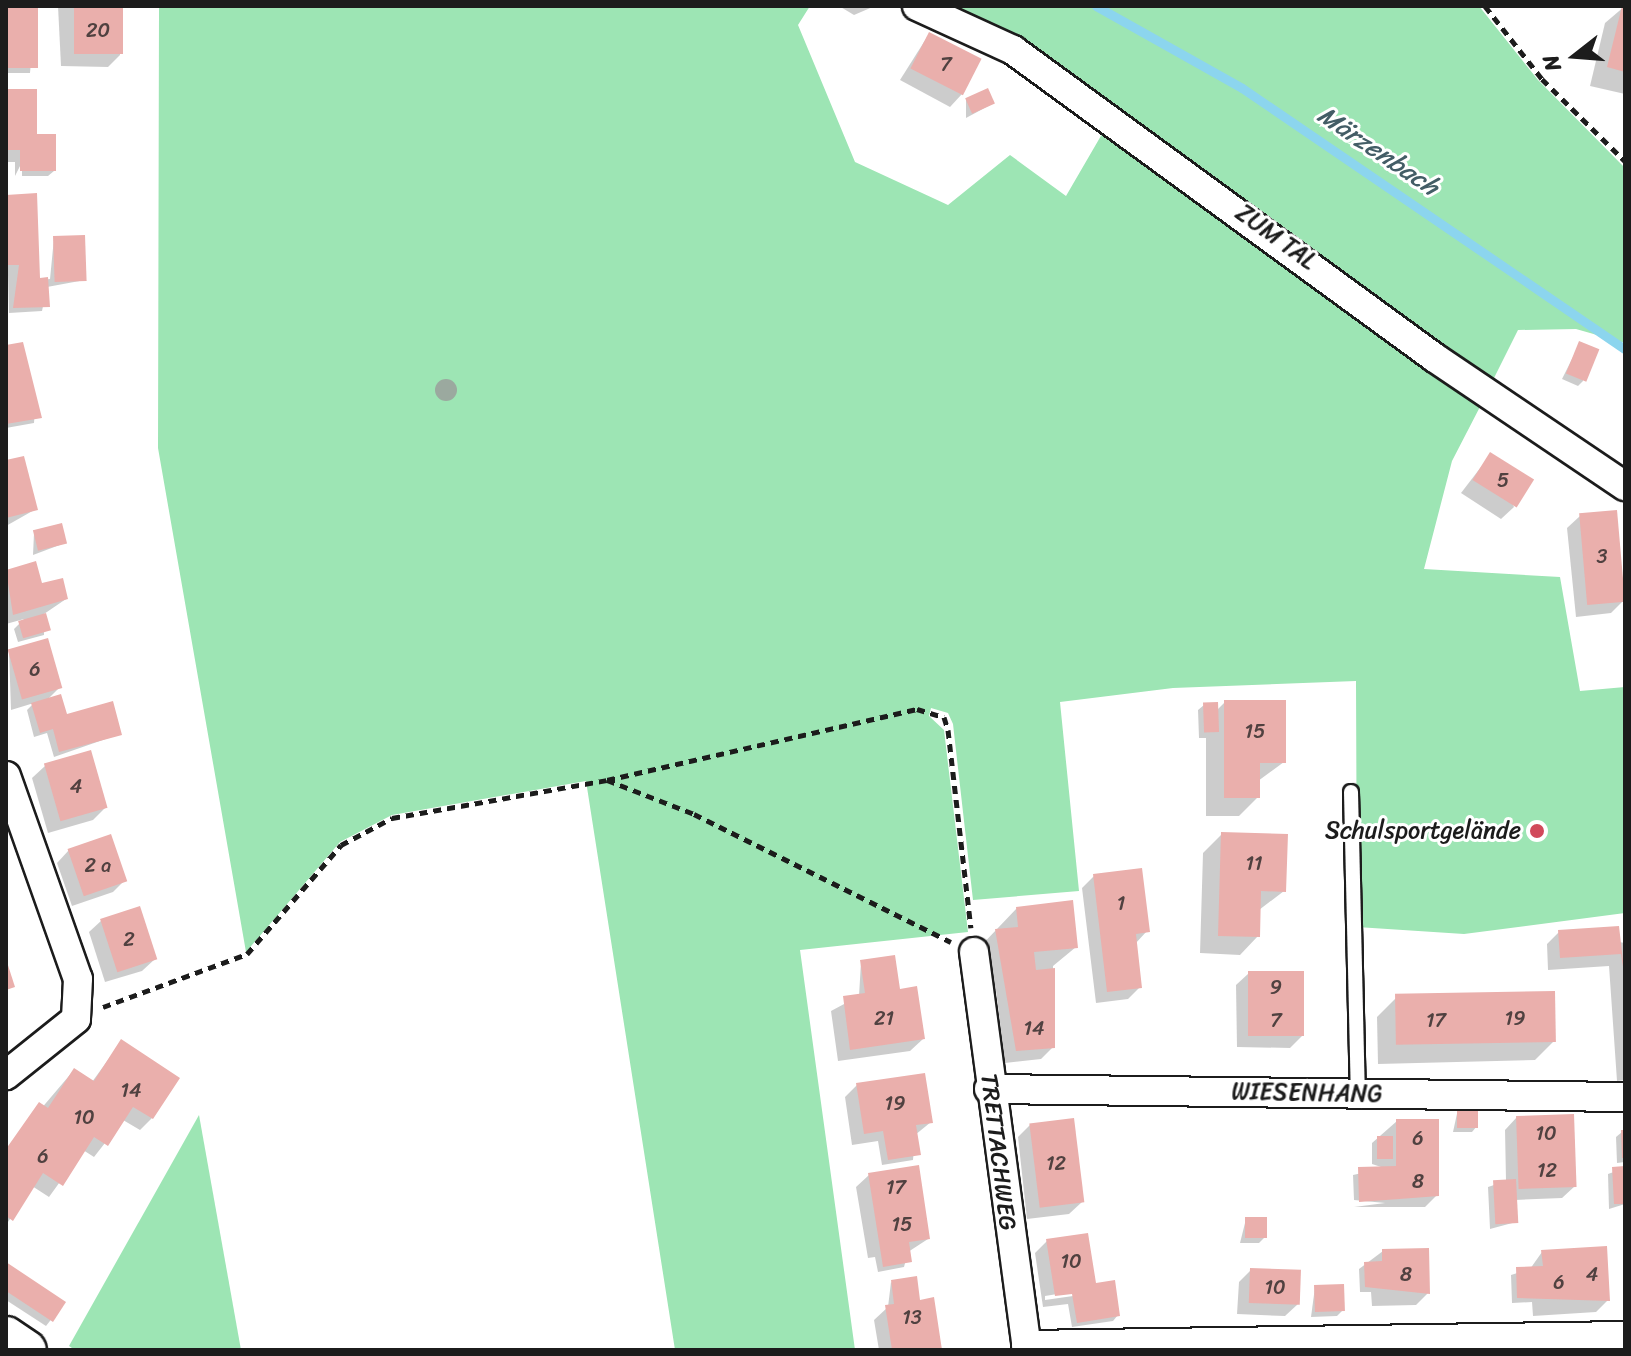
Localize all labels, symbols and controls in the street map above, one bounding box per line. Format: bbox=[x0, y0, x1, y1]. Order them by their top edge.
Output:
north arrow bbox=[1535, 16, 1615, 96]
house number: 20 bbox=[86, 18, 110, 42]
text: N bbox=[1531, 50, 1572, 76]
house number: 7 bbox=[940, 52, 952, 76]
water label: Märzenbach bbox=[1312, 99, 1444, 203]
street label: ZUM TAL bbox=[1229, 198, 1323, 276]
house number: 5 bbox=[1497, 468, 1509, 492]
house number: 3 bbox=[1597, 544, 1607, 568]
house number: 6 bbox=[29, 657, 41, 681]
house number: 15 bbox=[1245, 719, 1265, 743]
house number: 4 bbox=[70, 774, 82, 798]
place label: Schulsportgelände bbox=[1325, 817, 1521, 845]
marker: Schulsportgelände bbox=[1528, 822, 1546, 840]
house number: 11 bbox=[1245, 851, 1263, 875]
house number: 2 a bbox=[85, 853, 111, 877]
house number: 1 bbox=[1117, 891, 1125, 915]
house number: 2 bbox=[123, 927, 135, 951]
house number: 9 bbox=[1270, 975, 1282, 999]
house number: 21 bbox=[874, 1006, 894, 1030]
house number: 19 bbox=[1505, 1006, 1525, 1030]
house number: 7 bbox=[1270, 1008, 1282, 1032]
house number: 17 bbox=[1426, 1008, 1446, 1032]
house number: 14 bbox=[1023, 1016, 1045, 1040]
street label: TRETTACHWEG bbox=[974, 1072, 1022, 1232]
street label: WIESENHANG bbox=[1231, 1077, 1383, 1109]
house number: 14 bbox=[120, 1078, 142, 1102]
house number: 19 bbox=[885, 1091, 905, 1115]
house number: 10 bbox=[73, 1105, 95, 1129]
house number: 10 bbox=[1535, 1121, 1557, 1145]
house number: 6 bbox=[1412, 1126, 1424, 1150]
house number: 6 bbox=[37, 1144, 49, 1168]
house number: 12 bbox=[1046, 1151, 1066, 1175]
house number: 12 bbox=[1537, 1158, 1557, 1182]
house number: 8 bbox=[1412, 1169, 1424, 1193]
house number: 17 bbox=[886, 1175, 906, 1199]
house number: 15 bbox=[892, 1212, 912, 1236]
house number: 10 bbox=[1060, 1249, 1082, 1273]
house number: 8 bbox=[1400, 1262, 1412, 1286]
house number: 4 bbox=[1586, 1262, 1598, 1286]
house number: 6 bbox=[1553, 1270, 1565, 1294]
house number: 10 bbox=[1264, 1275, 1286, 1299]
house number: 13 bbox=[902, 1305, 922, 1329]

